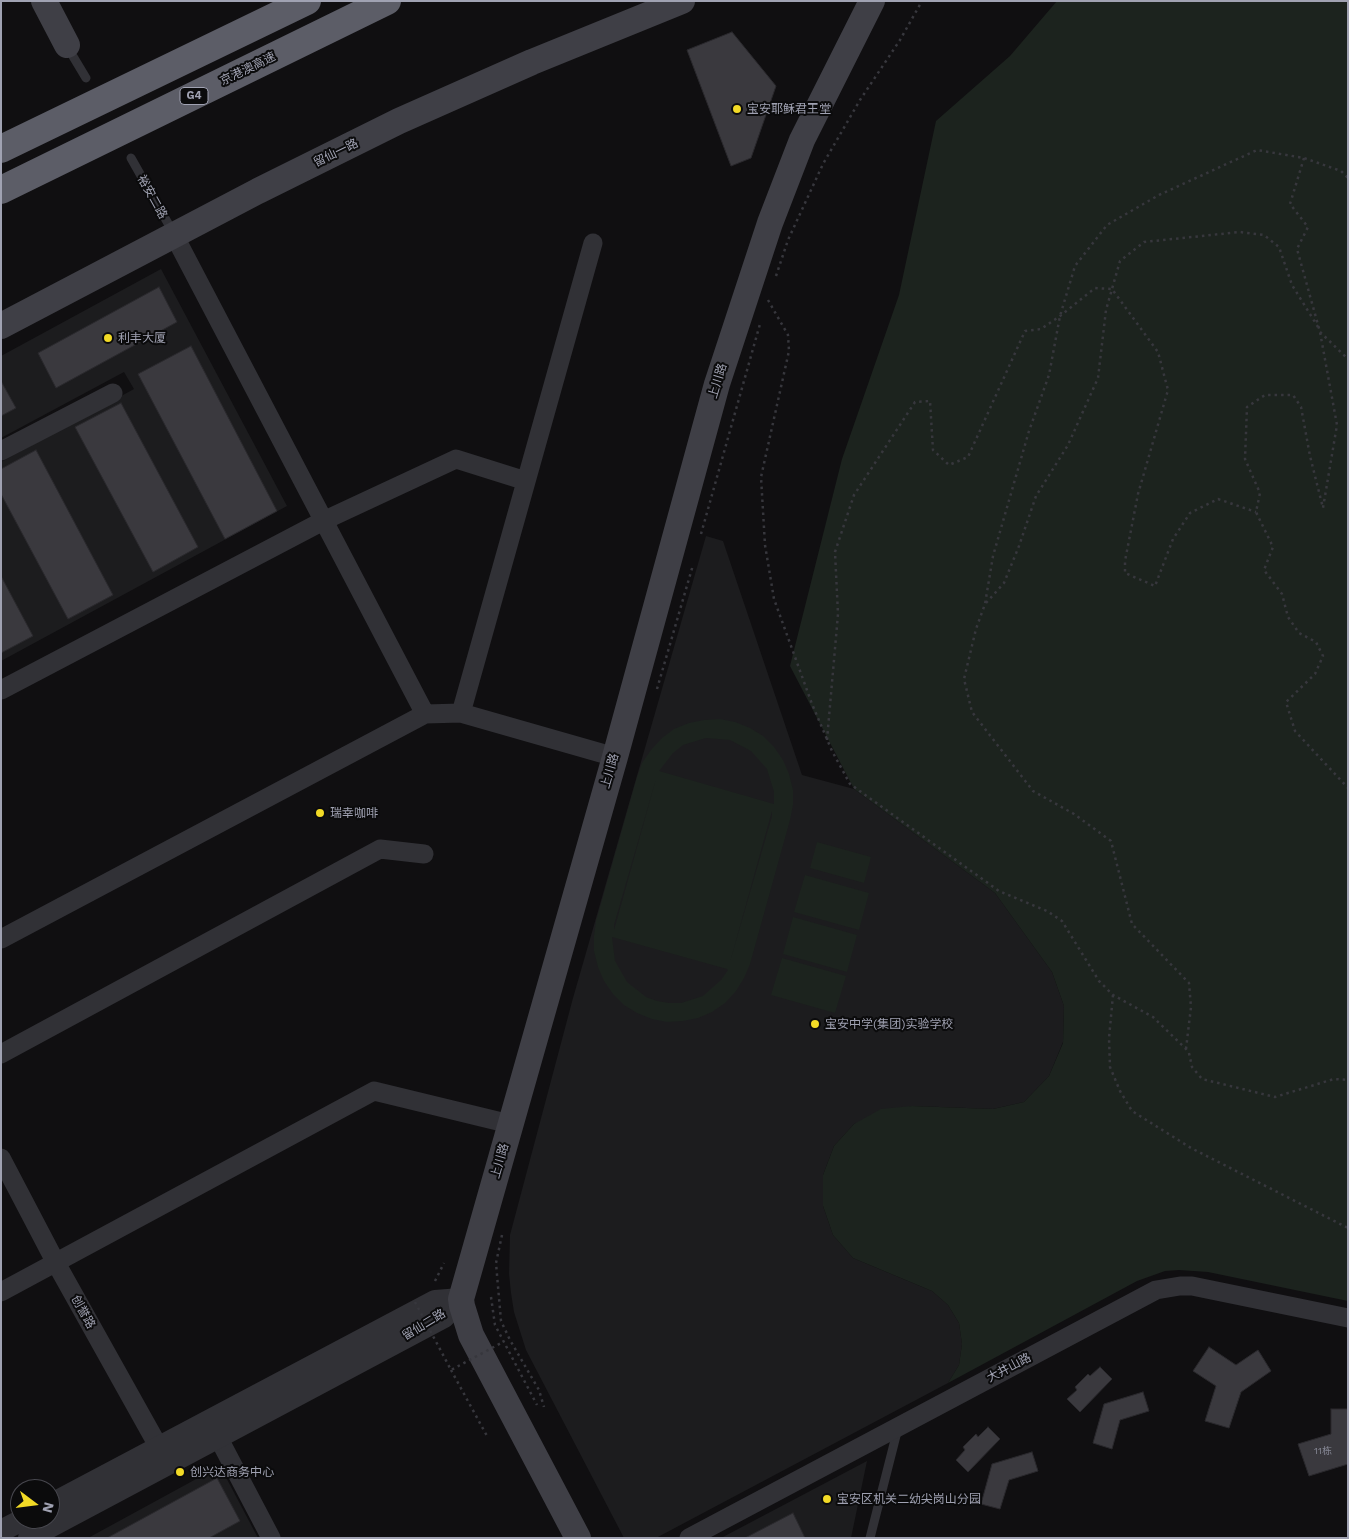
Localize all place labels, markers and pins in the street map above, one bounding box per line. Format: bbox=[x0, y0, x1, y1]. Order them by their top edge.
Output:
place label: 宝安耶稣君王堂 bbox=[747, 102, 831, 116]
marker: 宝安耶稣君王堂 bbox=[731, 103, 743, 115]
place label: 利丰大厦 bbox=[118, 331, 166, 345]
marker: 利丰大厦 bbox=[102, 332, 114, 344]
place label: 瑞幸咖啡 bbox=[330, 806, 378, 820]
marker: 瑞幸咖啡 bbox=[314, 807, 326, 819]
place label: 宝安中学(集团)实验学校 bbox=[825, 1017, 953, 1031]
marker: 宝安中学(集团)实验学校 bbox=[809, 1018, 821, 1030]
place label: 创兴达商务中心 bbox=[190, 1465, 274, 1479]
marker: 创兴达商务中心 bbox=[174, 1466, 186, 1478]
place label: 宝安区机关二幼尖岗山分园 bbox=[837, 1492, 981, 1506]
marker: 宝安区机关二幼尖岗山分园 bbox=[821, 1493, 833, 1505]

